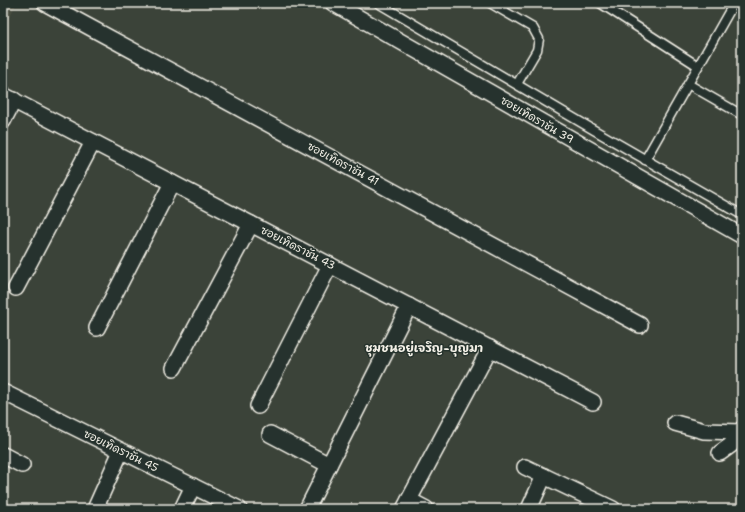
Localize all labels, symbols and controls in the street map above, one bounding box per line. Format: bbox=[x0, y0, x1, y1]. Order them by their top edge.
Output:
street label: ซอยเทิดราชัน 39 bbox=[498, 93, 576, 147]
street label: ซอยเทิดราชัน 41 bbox=[305, 139, 381, 189]
street label: ซอยเทิดราชัน 43 bbox=[258, 223, 338, 273]
district label: ชุมชนอยู่เจริญ-บุญมา bbox=[365, 340, 483, 357]
street label: ซอยเทิดราชัน 45 bbox=[81, 426, 161, 476]

